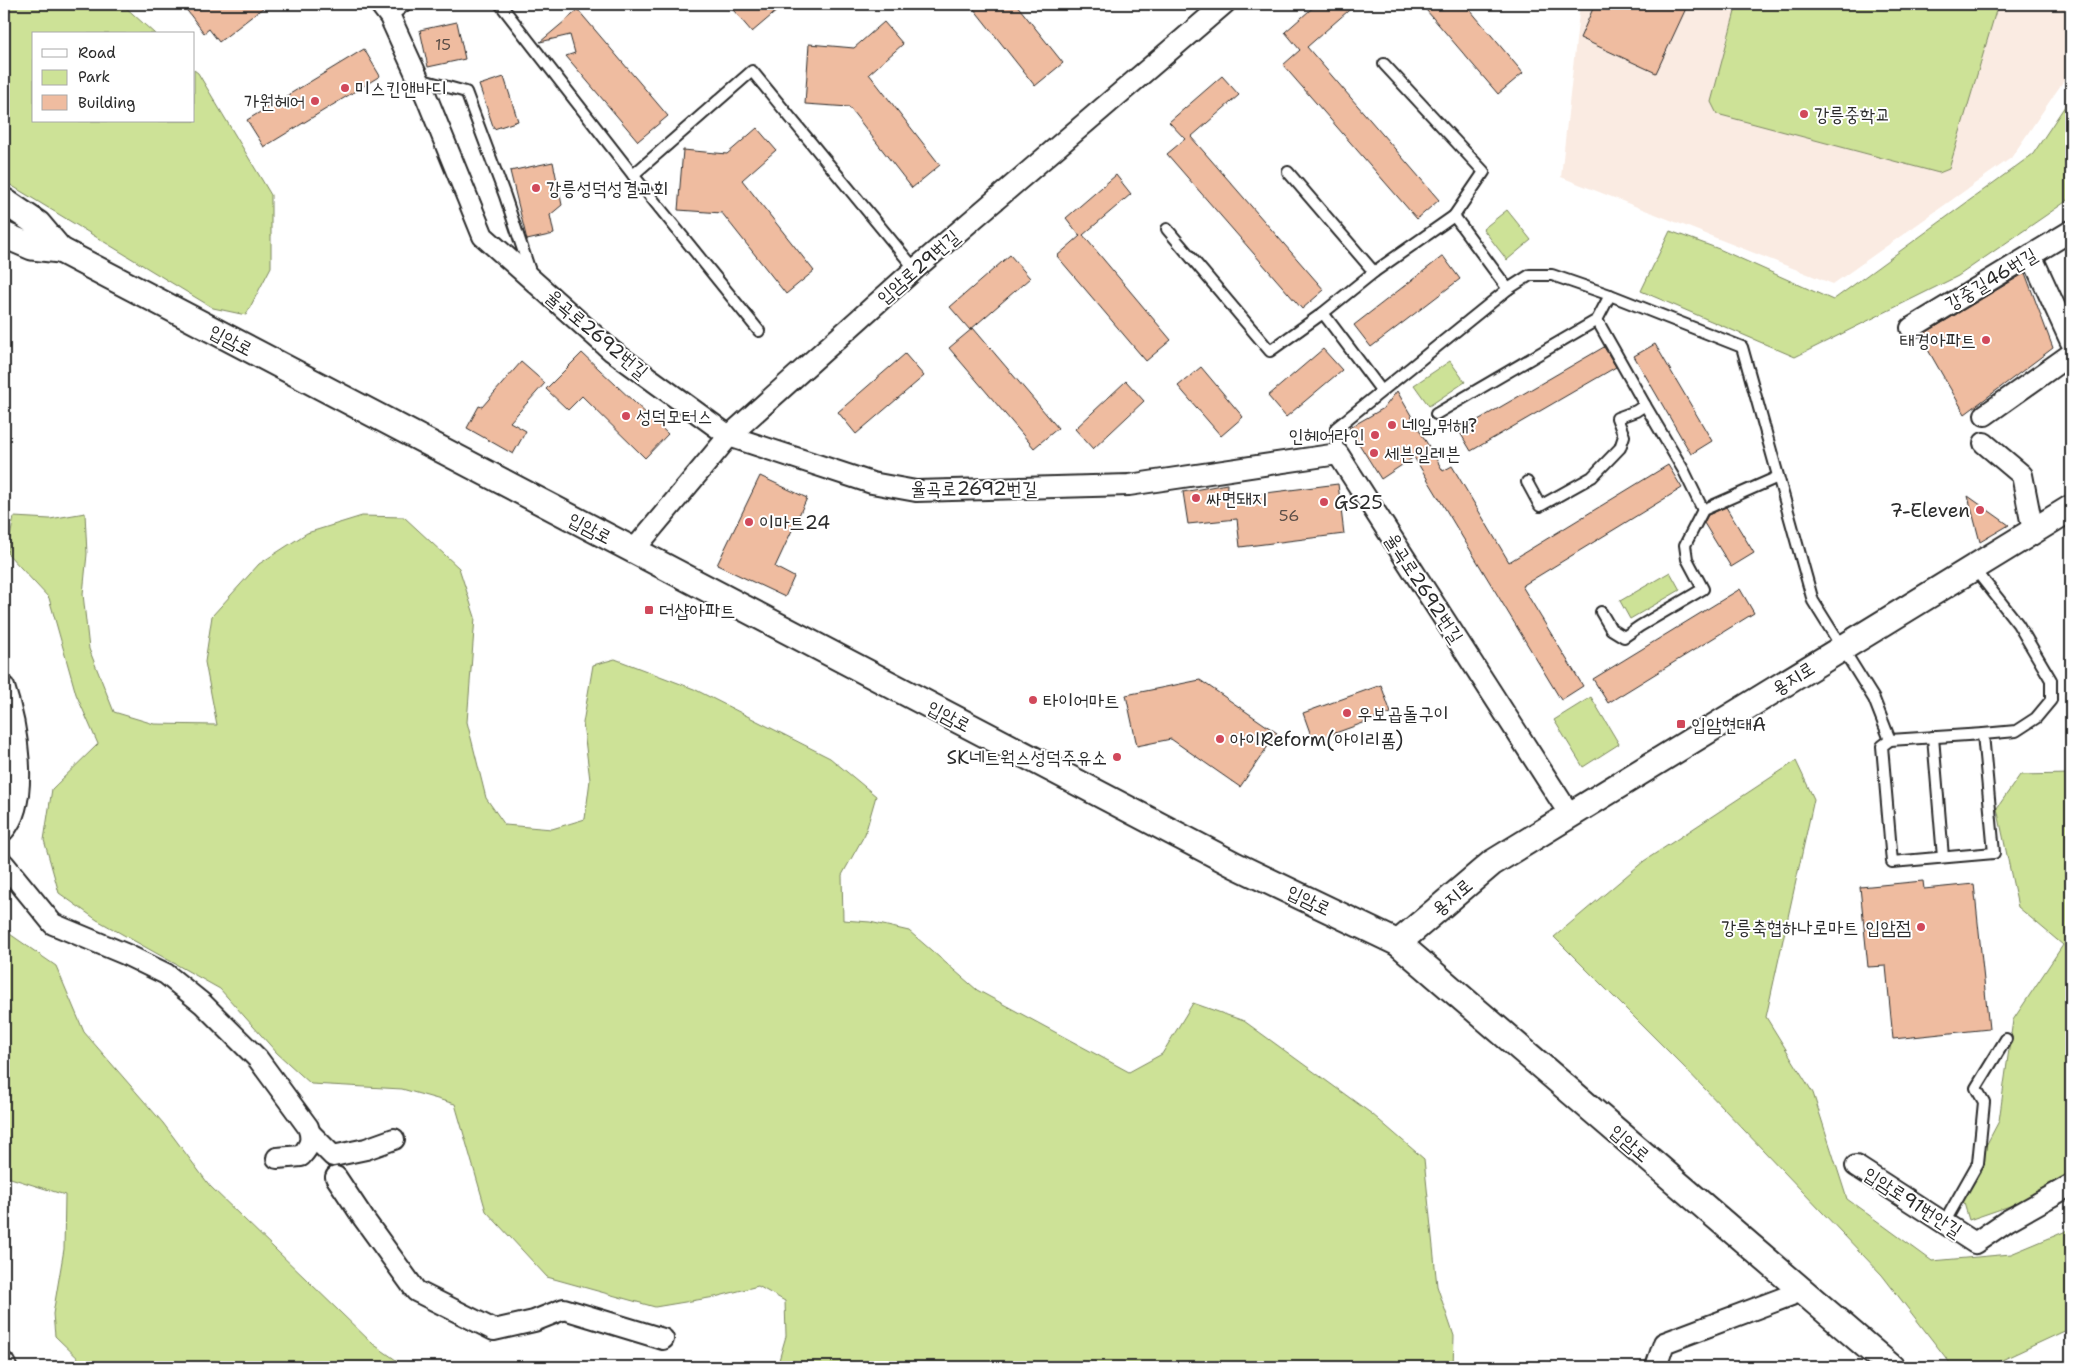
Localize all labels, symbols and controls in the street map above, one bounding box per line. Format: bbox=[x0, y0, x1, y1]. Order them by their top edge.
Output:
legend bbox=[32, 32, 195, 122]
house number: 15 bbox=[435, 34, 451, 55]
text: Road bbox=[78, 43, 116, 63]
text: Park bbox=[78, 67, 110, 87]
place label: 미스킨앤바디 bbox=[355, 76, 447, 101]
marker: 미스킨앤바디 bbox=[339, 82, 351, 94]
place label: 가원헤어 bbox=[244, 89, 305, 114]
text: Building bbox=[78, 93, 135, 113]
marker: 가원헤어 bbox=[309, 95, 321, 107]
place label: 강릉중학교 bbox=[1814, 102, 1890, 127]
marker: 강릉중학교 bbox=[1798, 108, 1810, 120]
place label: 강릉성덕성결교회 bbox=[546, 176, 668, 201]
marker: 강릉성덕성결교회 bbox=[530, 182, 542, 194]
street label: 입암로29번길 bbox=[871, 224, 965, 310]
street label: 강중길46번길 bbox=[1941, 242, 2041, 316]
street label: 율곡로2692번길 bbox=[541, 284, 653, 384]
street label: 입암로 bbox=[205, 318, 257, 362]
place label: 태경아파트 bbox=[1900, 328, 1976, 353]
marker: 태경아파트 bbox=[1980, 334, 1992, 346]
place label: 성덕모터스 bbox=[636, 404, 712, 429]
marker: 성덕모터스 bbox=[620, 410, 632, 422]
place label: 네일,뭐해? bbox=[1402, 413, 1477, 438]
marker: 네일,뭐해? bbox=[1386, 419, 1398, 431]
place label: 인헤어라인 bbox=[1289, 423, 1365, 448]
marker: 인헤어라인 bbox=[1369, 429, 1381, 441]
place label: 세븐일레븐 bbox=[1384, 441, 1460, 466]
marker: 세븐일레븐 bbox=[1368, 447, 1380, 459]
street label: 율곡로2692번길 bbox=[911, 476, 1037, 501]
place label: 싸면돼지 bbox=[1206, 486, 1267, 511]
place label: GS25 bbox=[1334, 490, 1383, 515]
marker: 싸면돼지 bbox=[1190, 492, 1202, 504]
marker: GS25 bbox=[1318, 496, 1330, 508]
place label: 7-Eleven bbox=[1890, 498, 1970, 523]
marker: 7-Eleven bbox=[1974, 504, 1986, 516]
house number: 56 bbox=[1279, 505, 1299, 526]
street label: 입암로 bbox=[564, 506, 616, 550]
place label: 이마트24 bbox=[759, 510, 830, 535]
marker: 이마트24 bbox=[743, 516, 755, 528]
street label: 율곡로2692번길 bbox=[1379, 528, 1469, 648]
place label: 더샵아파트 bbox=[659, 598, 735, 623]
marker: 더샵아파트 bbox=[643, 604, 655, 616]
street label: 용지로 bbox=[1767, 655, 1819, 701]
place label: 타이어마트 bbox=[1043, 688, 1119, 713]
street label: 입암로 bbox=[923, 694, 975, 738]
marker: 타이어마트 bbox=[1027, 694, 1039, 706]
place label: 우보곱돌구이 bbox=[1357, 701, 1449, 726]
marker: 우보곱돌구이 bbox=[1341, 707, 1353, 719]
place label: 입암현대A bbox=[1691, 712, 1766, 737]
marker: 입암현대A bbox=[1675, 718, 1687, 730]
place label: 아이Reform(아이리폼) bbox=[1230, 727, 1403, 752]
marker: 아이Reform(아이리폼) bbox=[1214, 733, 1226, 745]
place label: SK네트웍스성덕주유소 bbox=[947, 745, 1107, 770]
marker: SK네트웍스성덕주유소 bbox=[1111, 751, 1123, 763]
street label: 용지로 bbox=[1426, 873, 1478, 921]
street label: 입암로 bbox=[1283, 879, 1335, 921]
place label: 강릉축협하나로마트 입암점 bbox=[1721, 915, 1911, 940]
marker: 강릉축협하나로마트 입암점 bbox=[1915, 921, 1927, 933]
street label: 입암로 bbox=[1604, 1119, 1656, 1167]
street label: 입암로91번안길 bbox=[1859, 1161, 1967, 1243]

